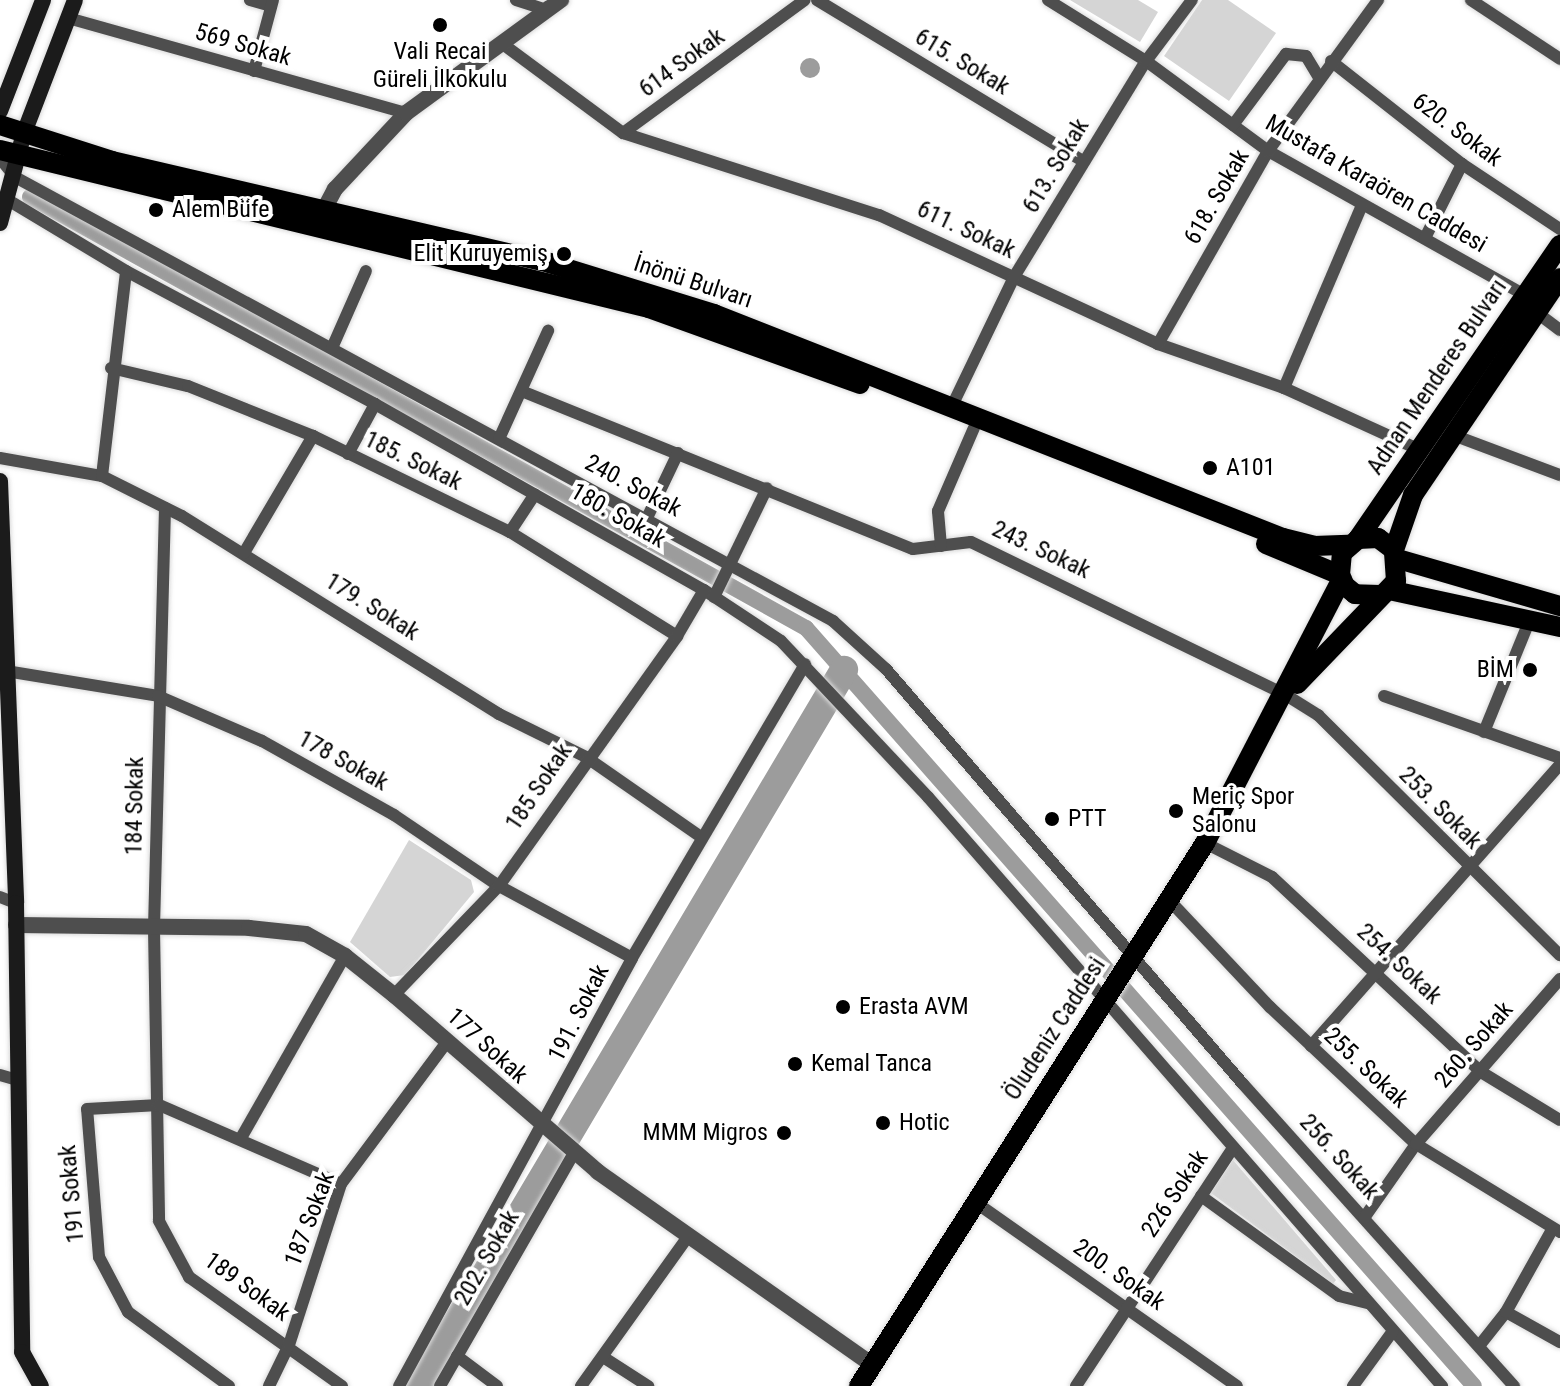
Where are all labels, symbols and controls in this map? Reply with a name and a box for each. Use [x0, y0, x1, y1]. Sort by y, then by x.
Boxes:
marker: Vali Recai Güreli İlkokulu [431, 16, 449, 34]
street label: 569 Sokak [192, 18, 294, 72]
street label: 614 Sokak [634, 22, 730, 104]
street label: 615. Sokak [910, 23, 1014, 101]
place label: Vali Recai Güreli İlkokulu [373, 38, 507, 94]
street label: 620. Sokak [1406, 87, 1508, 173]
street label: Mustafa Karaören Caddesi [1260, 109, 1492, 259]
street label: 613. Sokak [1017, 114, 1095, 218]
street label: 618. Sokak [1178, 144, 1256, 250]
street label: 611. Sokak [912, 195, 1020, 265]
place label: Alem Büfe [172, 196, 269, 224]
marker: Alem Büfe [147, 201, 165, 219]
place label: Elit Kuruyemiş [413, 240, 548, 268]
marker: Elit Kuruyemiş [555, 245, 573, 263]
street label: İnönü Bulvarı [630, 249, 756, 315]
street label: Adnan Menderes Bulvarı [1361, 274, 1513, 480]
street label: 185. Sokak [360, 425, 466, 497]
street label: 240. Sokak [580, 449, 686, 523]
place label: A101 [1226, 454, 1275, 482]
marker: A101 [1201, 459, 1219, 477]
street label: 180. Sokak [565, 477, 671, 555]
street label: 243. Sokak [987, 515, 1095, 585]
street label: 179. Sokak [320, 567, 424, 647]
place label: BİM [1477, 656, 1514, 684]
marker: BİM [1521, 661, 1539, 679]
street label: 178 Sokak [293, 724, 393, 798]
street label: 185 Sokak [499, 738, 579, 836]
street label: 184 Sokak [120, 756, 150, 856]
street label: 253. Sokak [1393, 761, 1487, 855]
place label: Meriç Spor Salonu [1192, 783, 1294, 839]
marker: Meriç Spor Salonu [1167, 802, 1185, 820]
place label: PTT [1068, 805, 1106, 833]
marker: PTT [1043, 810, 1061, 828]
street label: 254. Sokak [1351, 918, 1447, 1010]
street label: Öludeniz Caddesi [998, 952, 1112, 1106]
street label: 191. Sokak [542, 960, 616, 1066]
place label: Erasta AVM [859, 993, 969, 1021]
street label: 260. Sokak [1429, 996, 1519, 1094]
marker: Erasta AVM [834, 998, 852, 1016]
street label: 177 Sokak [441, 1002, 533, 1090]
street label: 255. Sokak [1318, 1022, 1414, 1114]
place label: Kemal Tanca [811, 1050, 932, 1078]
marker: Kemal Tanca [786, 1055, 804, 1073]
street label: 256. Sokak [1293, 1108, 1385, 1206]
place label: Hotic [899, 1109, 950, 1137]
marker: Hotic [874, 1114, 892, 1132]
place label: MMM Migros [643, 1119, 768, 1147]
marker: MMM Migros [775, 1124, 793, 1142]
street label: 191 Sokak [53, 1144, 91, 1244]
street label: 226 Sokak [1135, 1145, 1215, 1243]
street label: 187 Sokak [279, 1168, 341, 1270]
street label: 202. Sokak [448, 1205, 526, 1311]
street label: 200. Sokak [1068, 1233, 1170, 1317]
street label: 189 Sokak [199, 1246, 295, 1328]

